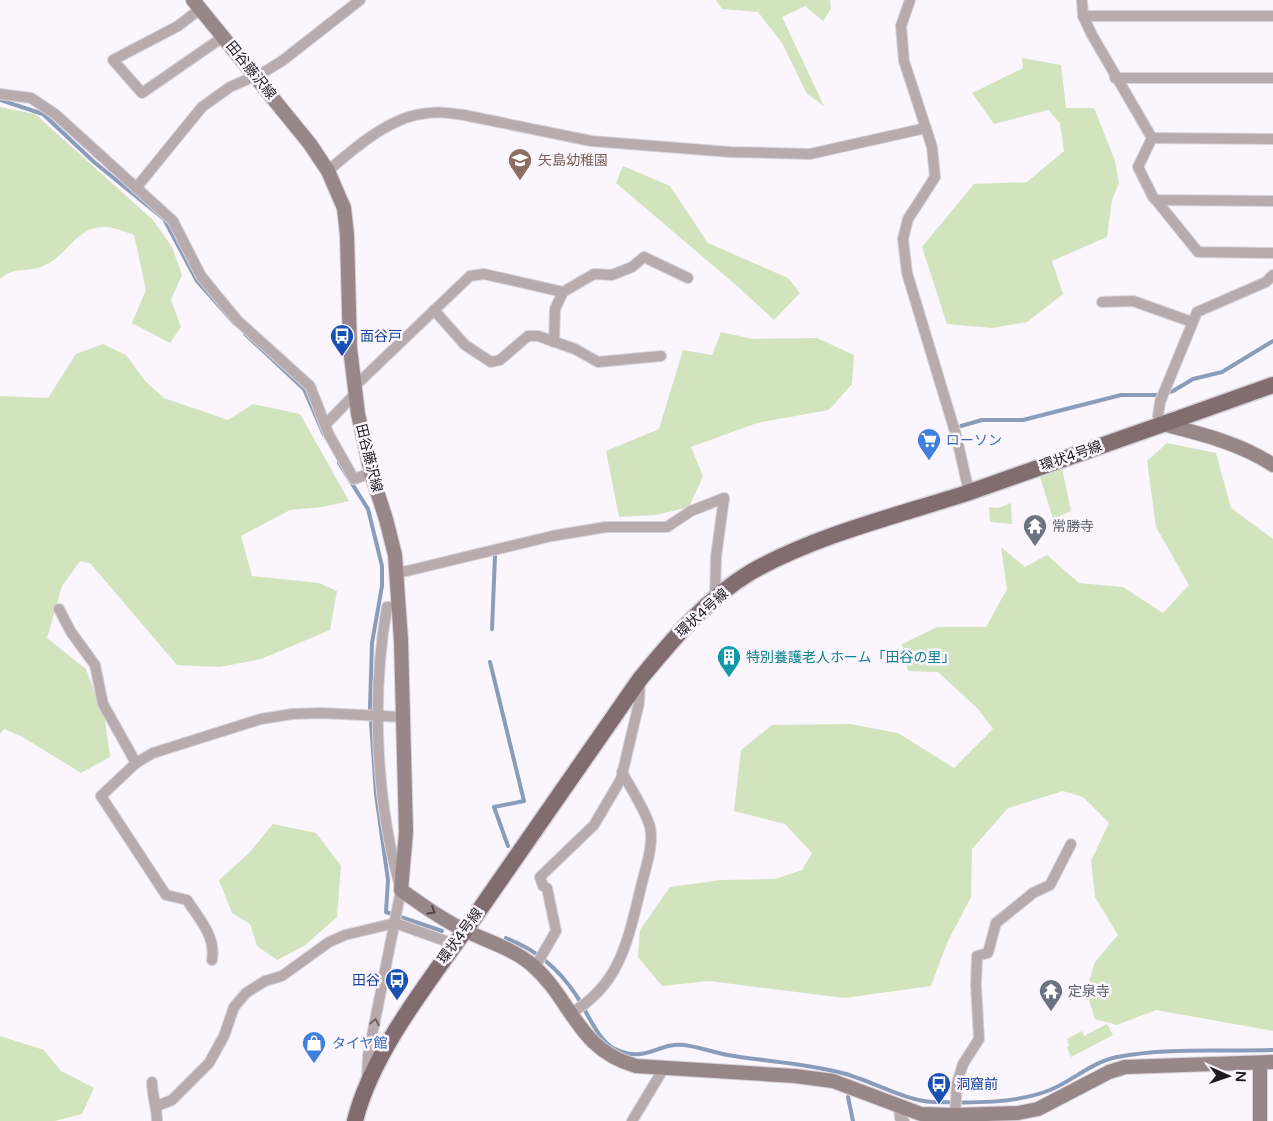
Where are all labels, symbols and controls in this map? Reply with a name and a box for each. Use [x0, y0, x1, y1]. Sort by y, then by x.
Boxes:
street label: 田谷藤沢線 [222, 37, 280, 103]
school or university icon: 矢島幼稚園 [507, 147, 533, 181]
place label: 矢島幼稚園 [538, 152, 608, 169]
bus stop icon: 面谷戸 [329, 323, 355, 357]
place label: 面谷戸 [360, 328, 402, 345]
street label: 田谷藤沢線 [352, 422, 386, 494]
supermarket icon: ローソン [916, 427, 942, 461]
place label: ローソン [946, 432, 1002, 449]
street label: 環状4号線 [1038, 437, 1104, 475]
temple icon: 常勝寺 [1022, 513, 1048, 547]
place label: 常勝寺 [1052, 518, 1094, 535]
street label: 環状4号線 [672, 585, 732, 641]
building icon: 特別養護老人ホーム「田谷の里」 [716, 644, 742, 678]
place label: 特別養護老人ホーム「田谷の里」 [746, 649, 956, 666]
one-way arrow [427, 905, 436, 915]
street label: 環状4号線 [434, 905, 486, 967]
bus stop icon: 田谷 [384, 967, 410, 1001]
place label: 田谷 [352, 972, 380, 989]
temple icon: 定泉寺 [1038, 978, 1064, 1012]
place label: 定泉寺 [1068, 983, 1110, 1000]
one-way arrow [369, 1018, 380, 1027]
shop icon: タイヤ館 [301, 1030, 327, 1064]
place label: タイヤ館 [332, 1035, 388, 1052]
north arrow [1203, 1051, 1253, 1101]
bus stop icon: 洞窟前 [926, 1071, 952, 1105]
text: N [1232, 1071, 1249, 1082]
place label: 洞窟前 [956, 1076, 998, 1093]

